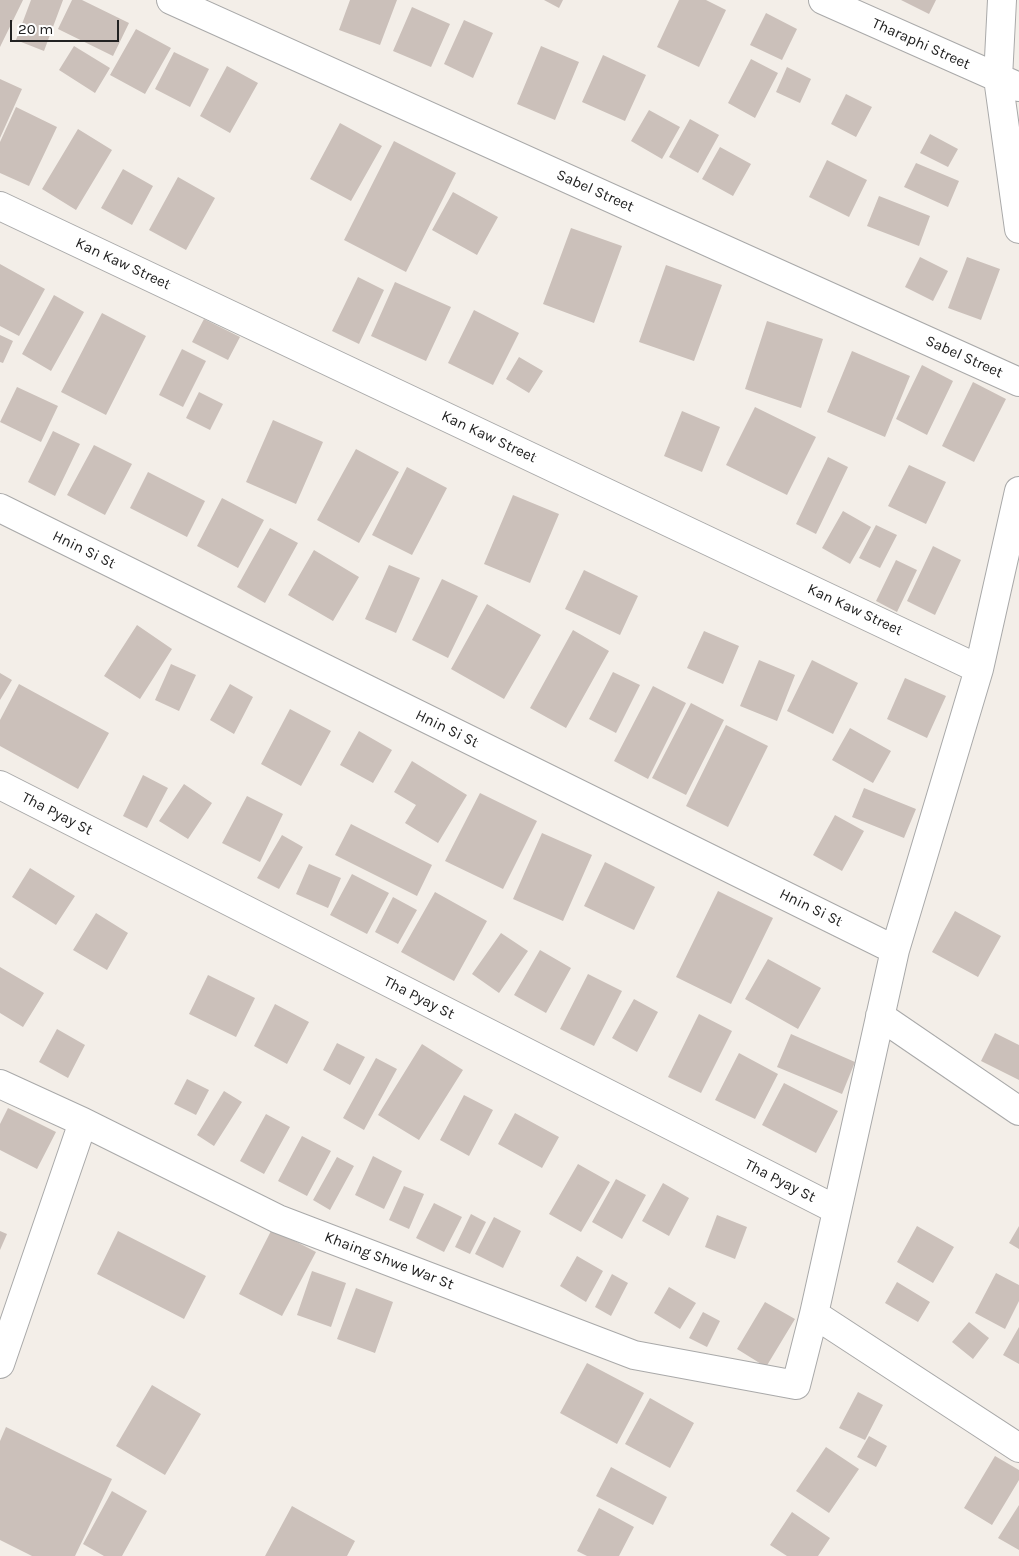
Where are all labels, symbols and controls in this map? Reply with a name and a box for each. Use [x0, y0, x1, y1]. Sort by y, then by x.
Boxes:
scale bar [12, 10, 121, 42]
street label: Tharaphi Street [869, 14, 973, 74]
text: 20 m [18, 20, 53, 38]
street label: Sabel Street [553, 166, 637, 216]
street label: Kan Kaw Street [73, 234, 173, 294]
street label: Sabel Street [922, 332, 1006, 382]
street label: Kan Kaw Street [439, 407, 539, 467]
street label: Hnin Si St [50, 527, 118, 573]
street label: Kan Kaw Street [805, 580, 905, 640]
street label: Hnin Si St [413, 706, 481, 752]
street label: Tha Pyay St [19, 788, 95, 840]
street label: Hnin Si St [777, 885, 845, 931]
street label: Tha Pyay St [381, 972, 457, 1024]
street label: Tha Pyay St [742, 1155, 818, 1207]
street label: Khaing Shwe War St [322, 1228, 456, 1294]

